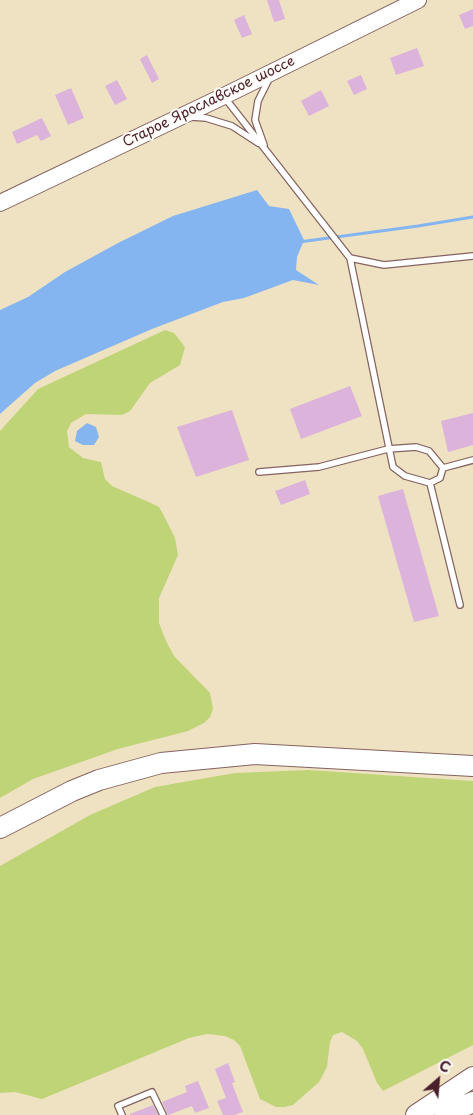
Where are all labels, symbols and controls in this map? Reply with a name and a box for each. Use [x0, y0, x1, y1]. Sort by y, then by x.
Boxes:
street label: Старое Ярославское шоссе [120, 53, 298, 151]
text: С [436, 1054, 454, 1078]
north arrow [413, 1055, 463, 1105]

